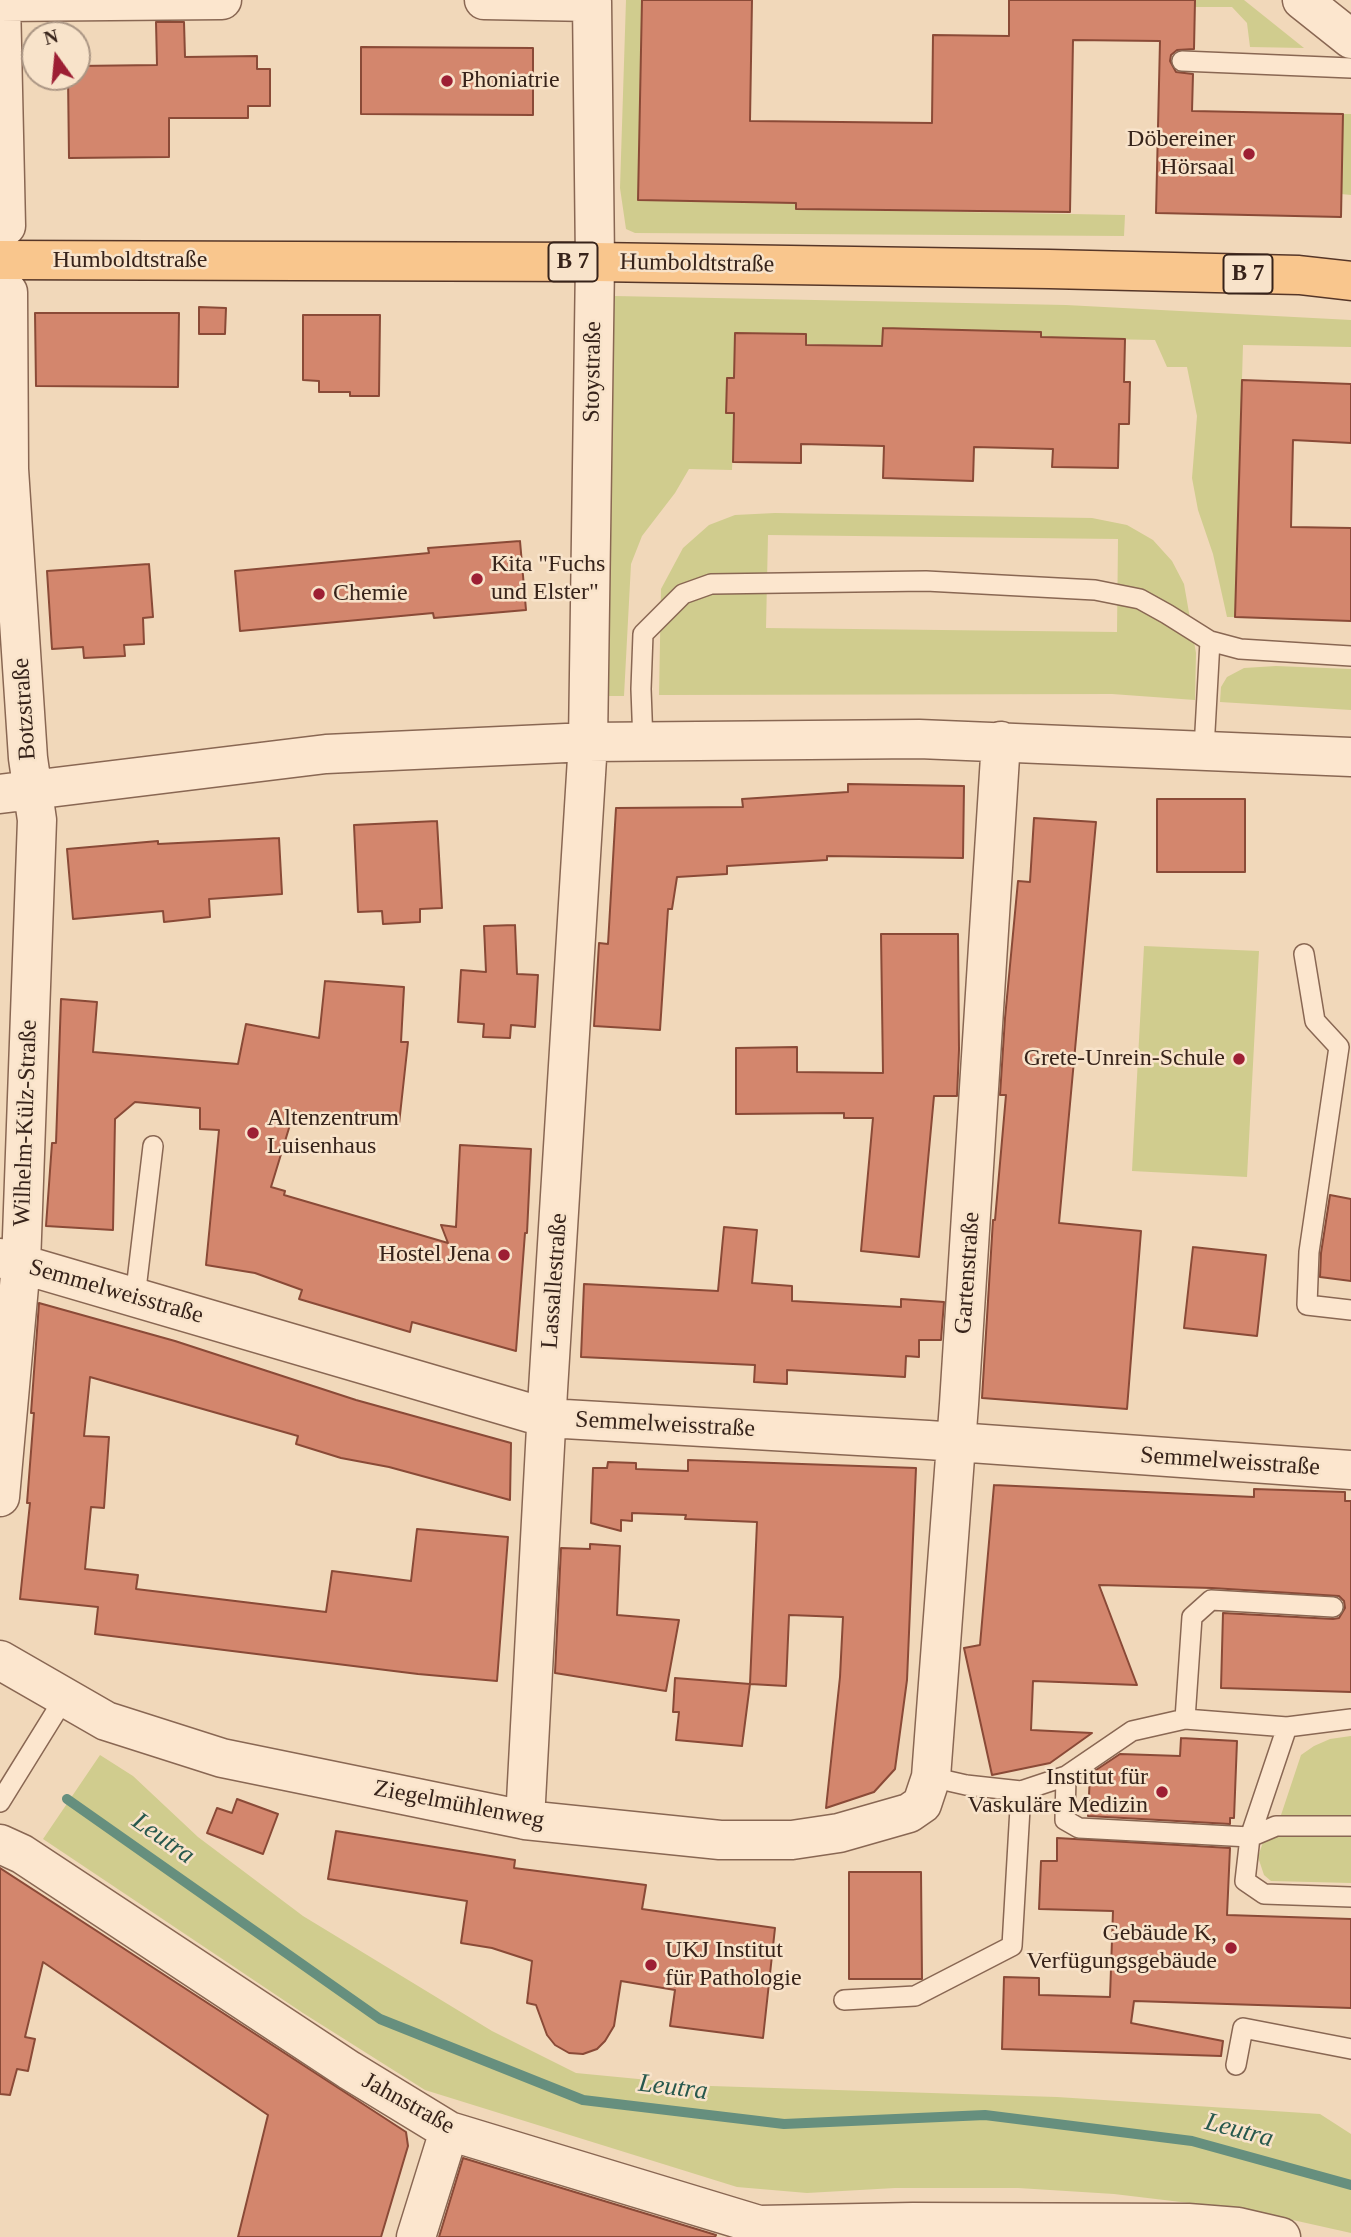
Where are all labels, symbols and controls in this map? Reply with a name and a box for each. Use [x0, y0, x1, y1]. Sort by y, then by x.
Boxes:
north arrow [21, 21, 91, 91]
text: N [42, 25, 60, 49]
place label: Phoniatrie [461, 67, 560, 95]
marker: Phoniatrie [439, 73, 455, 89]
place label: Döbereiner Hörsaal [1127, 126, 1235, 182]
marker: Döbereiner Hörsaal [1241, 146, 1257, 162]
road number: B 7 [548, 243, 598, 282]
street label: Humboldtstraße [53, 247, 207, 275]
street label: Humboldtstraße [619, 248, 775, 280]
road number: B 7 [1224, 255, 1272, 294]
street label: Stoystraße [578, 321, 608, 423]
place label: Kita "Fuchs und Elster" [491, 551, 605, 607]
marker: Kita "Fuchs und Elster" [469, 571, 485, 587]
place label: Chemie [333, 580, 408, 608]
marker: Chemie [311, 586, 327, 602]
street label: Botzstraße [7, 657, 43, 761]
street label: Wilhelm-Külz-Straße [8, 1019, 44, 1227]
place label: Grete-Unrein-Schule [1024, 1045, 1225, 1073]
marker: Grete-Unrein-Schule [1231, 1051, 1247, 1067]
place label: Altenzentrum Luisenhaus [267, 1105, 399, 1161]
marker: Altenzentrum Luisenhaus [245, 1125, 261, 1141]
street label: Gartenstraße [949, 1211, 987, 1335]
street label: Lassallestraße [536, 1212, 574, 1350]
place label: Hostel Jena [379, 1241, 490, 1269]
marker: Hostel Jena [496, 1247, 512, 1263]
street label: Semmelweisstraße [26, 1253, 206, 1331]
street label: Semmelweisstraße [574, 1406, 756, 1444]
street label: Semmelweisstraße [1139, 1441, 1321, 1483]
place label: Institut für Vaskuläre Medizin [967, 1764, 1148, 1820]
street label: Ziegelmühlenweg [371, 1774, 547, 1836]
marker: Institut für Vaskuläre Medizin [1154, 1784, 1170, 1800]
water label: Leutra [126, 1806, 200, 1872]
place label: Gebäude K, Verfügungsgebäude [1026, 1920, 1217, 1976]
place label: UKJ Institut für Pathologie [665, 1937, 802, 1993]
marker: Gebäude K, Verfügungsgebäude [1223, 1940, 1239, 1956]
marker: UKJ Institut für Pathologie [643, 1957, 659, 1973]
street label: Jahnstraße [357, 2067, 459, 2141]
water label: Leutra [637, 2068, 709, 2108]
water label: Leutra [1201, 2107, 1277, 2155]

